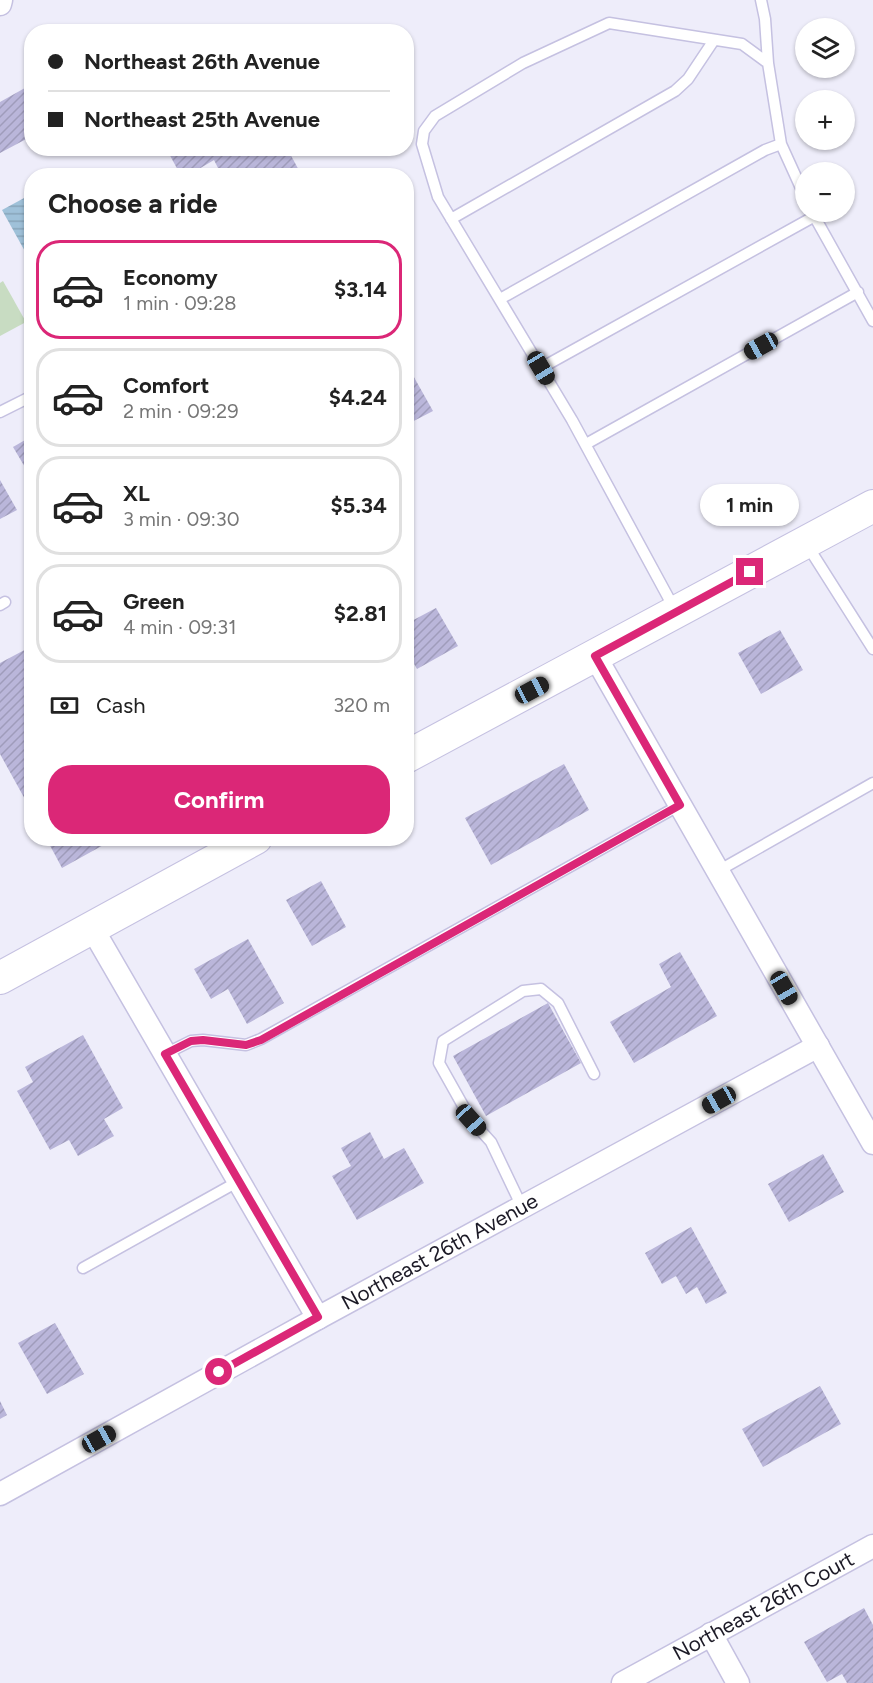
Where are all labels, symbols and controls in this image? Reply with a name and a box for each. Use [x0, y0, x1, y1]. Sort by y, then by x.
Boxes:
map controls [795, 18, 855, 222]
button: layers [795, 18, 855, 78]
text: Northeast 26th Avenue [84, 48, 320, 75]
button: + [795, 90, 855, 150]
text: Northeast 25th Avenue [84, 106, 320, 133]
button: − [795, 162, 855, 222]
text: Choose a ride [48, 187, 217, 220]
icon: car [51, 263, 105, 317]
text: Economy [123, 264, 218, 291]
text: $3.14 [334, 276, 387, 303]
text: 1 min · 09:28 [123, 291, 237, 315]
car [741, 329, 781, 363]
car [524, 348, 558, 388]
icon: car [51, 371, 105, 425]
text: Comfort [123, 372, 209, 399]
text: $4.24 [329, 384, 387, 411]
text: 2 min · 09:29 [123, 399, 239, 423]
icon: car [51, 479, 105, 533]
text: XL [123, 480, 150, 507]
callout: 1 min [700, 485, 800, 527]
text: $5.34 [330, 492, 387, 519]
text: 1 min [726, 493, 773, 517]
text: 3 min · 09:30 [123, 507, 240, 531]
route end [736, 558, 763, 585]
icon: car [51, 587, 105, 641]
text: Green [123, 588, 185, 615]
text: $2.81 [334, 600, 387, 627]
text: 4 min · 09:31 [123, 615, 236, 639]
car [512, 674, 552, 706]
icon: cash [48, 689, 81, 722]
text: Cash [96, 692, 146, 719]
text: 320 m [333, 693, 390, 717]
button: Confirm [48, 765, 390, 834]
car [767, 968, 801, 1008]
car [699, 1083, 739, 1117]
car [452, 1101, 490, 1139]
street label: Northeast 26th Avenue [337, 1188, 542, 1315]
route start [205, 1358, 232, 1385]
car [79, 1422, 119, 1456]
street label: Northeast 26th Court [668, 1546, 858, 1665]

